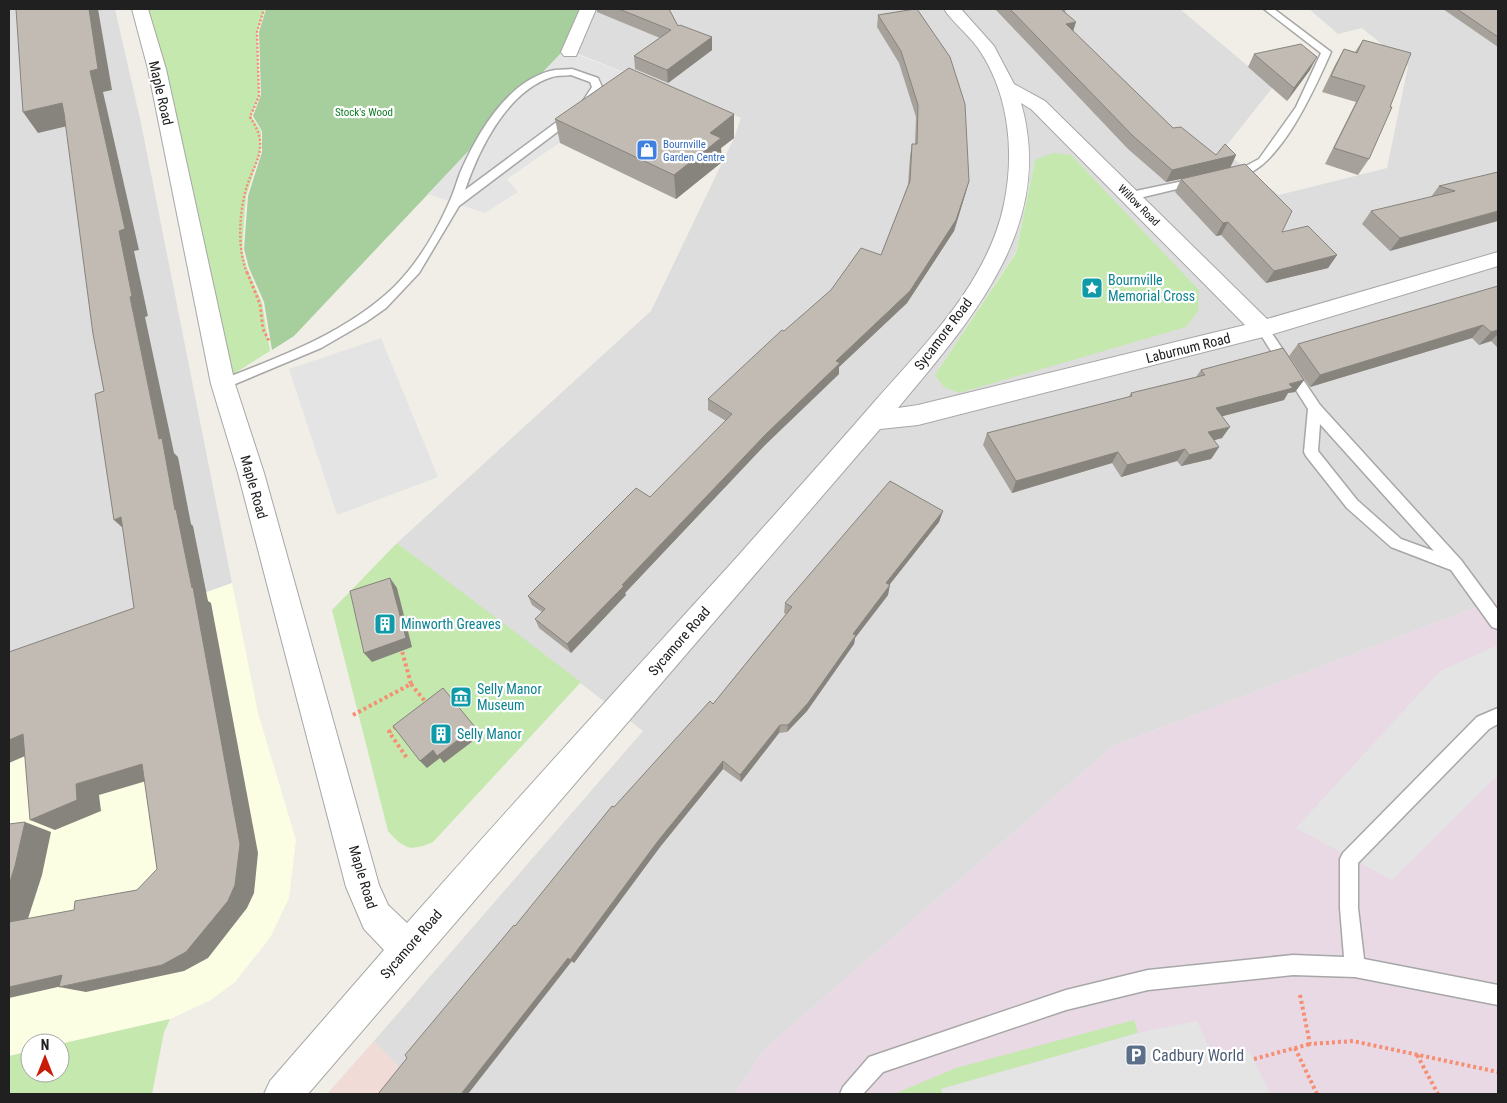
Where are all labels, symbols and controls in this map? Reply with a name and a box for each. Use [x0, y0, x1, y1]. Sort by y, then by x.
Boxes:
street label: Maple Road [146, 59, 176, 127]
park label: Stock's Wood [335, 106, 393, 119]
shop icon: Bournville Garden Centre [635, 138, 659, 162]
place label: Bournville Garden Centre [663, 138, 725, 164]
street label: Willow Road [1115, 182, 1162, 229]
place label: Bournville Memorial Cross [1108, 272, 1195, 304]
place icon: Bournville Memorial Cross [1080, 276, 1104, 300]
street label: Sycamore Road [911, 295, 975, 373]
street label: Laburnum Road [1144, 330, 1232, 366]
street label: Maple Road [237, 453, 271, 521]
street label: Sycamore Road [645, 603, 713, 679]
building icon: Minworth Greaves [373, 612, 397, 636]
place label: Minworth Greaves [401, 616, 501, 632]
place label: Selly Manor Museum [477, 681, 542, 713]
museum icon: Selly Manor Museum [449, 685, 473, 709]
building icon: Selly Manor [429, 722, 453, 746]
place label: Selly Manor [457, 726, 522, 742]
street label: Maple Road [346, 843, 380, 911]
street label: Sycamore Road [377, 906, 445, 982]
north arrow [20, 1033, 70, 1083]
text: N [41, 1037, 49, 1053]
parking icon: Cadbury World [1124, 1043, 1148, 1067]
place label: Cadbury World [1152, 1046, 1244, 1065]

